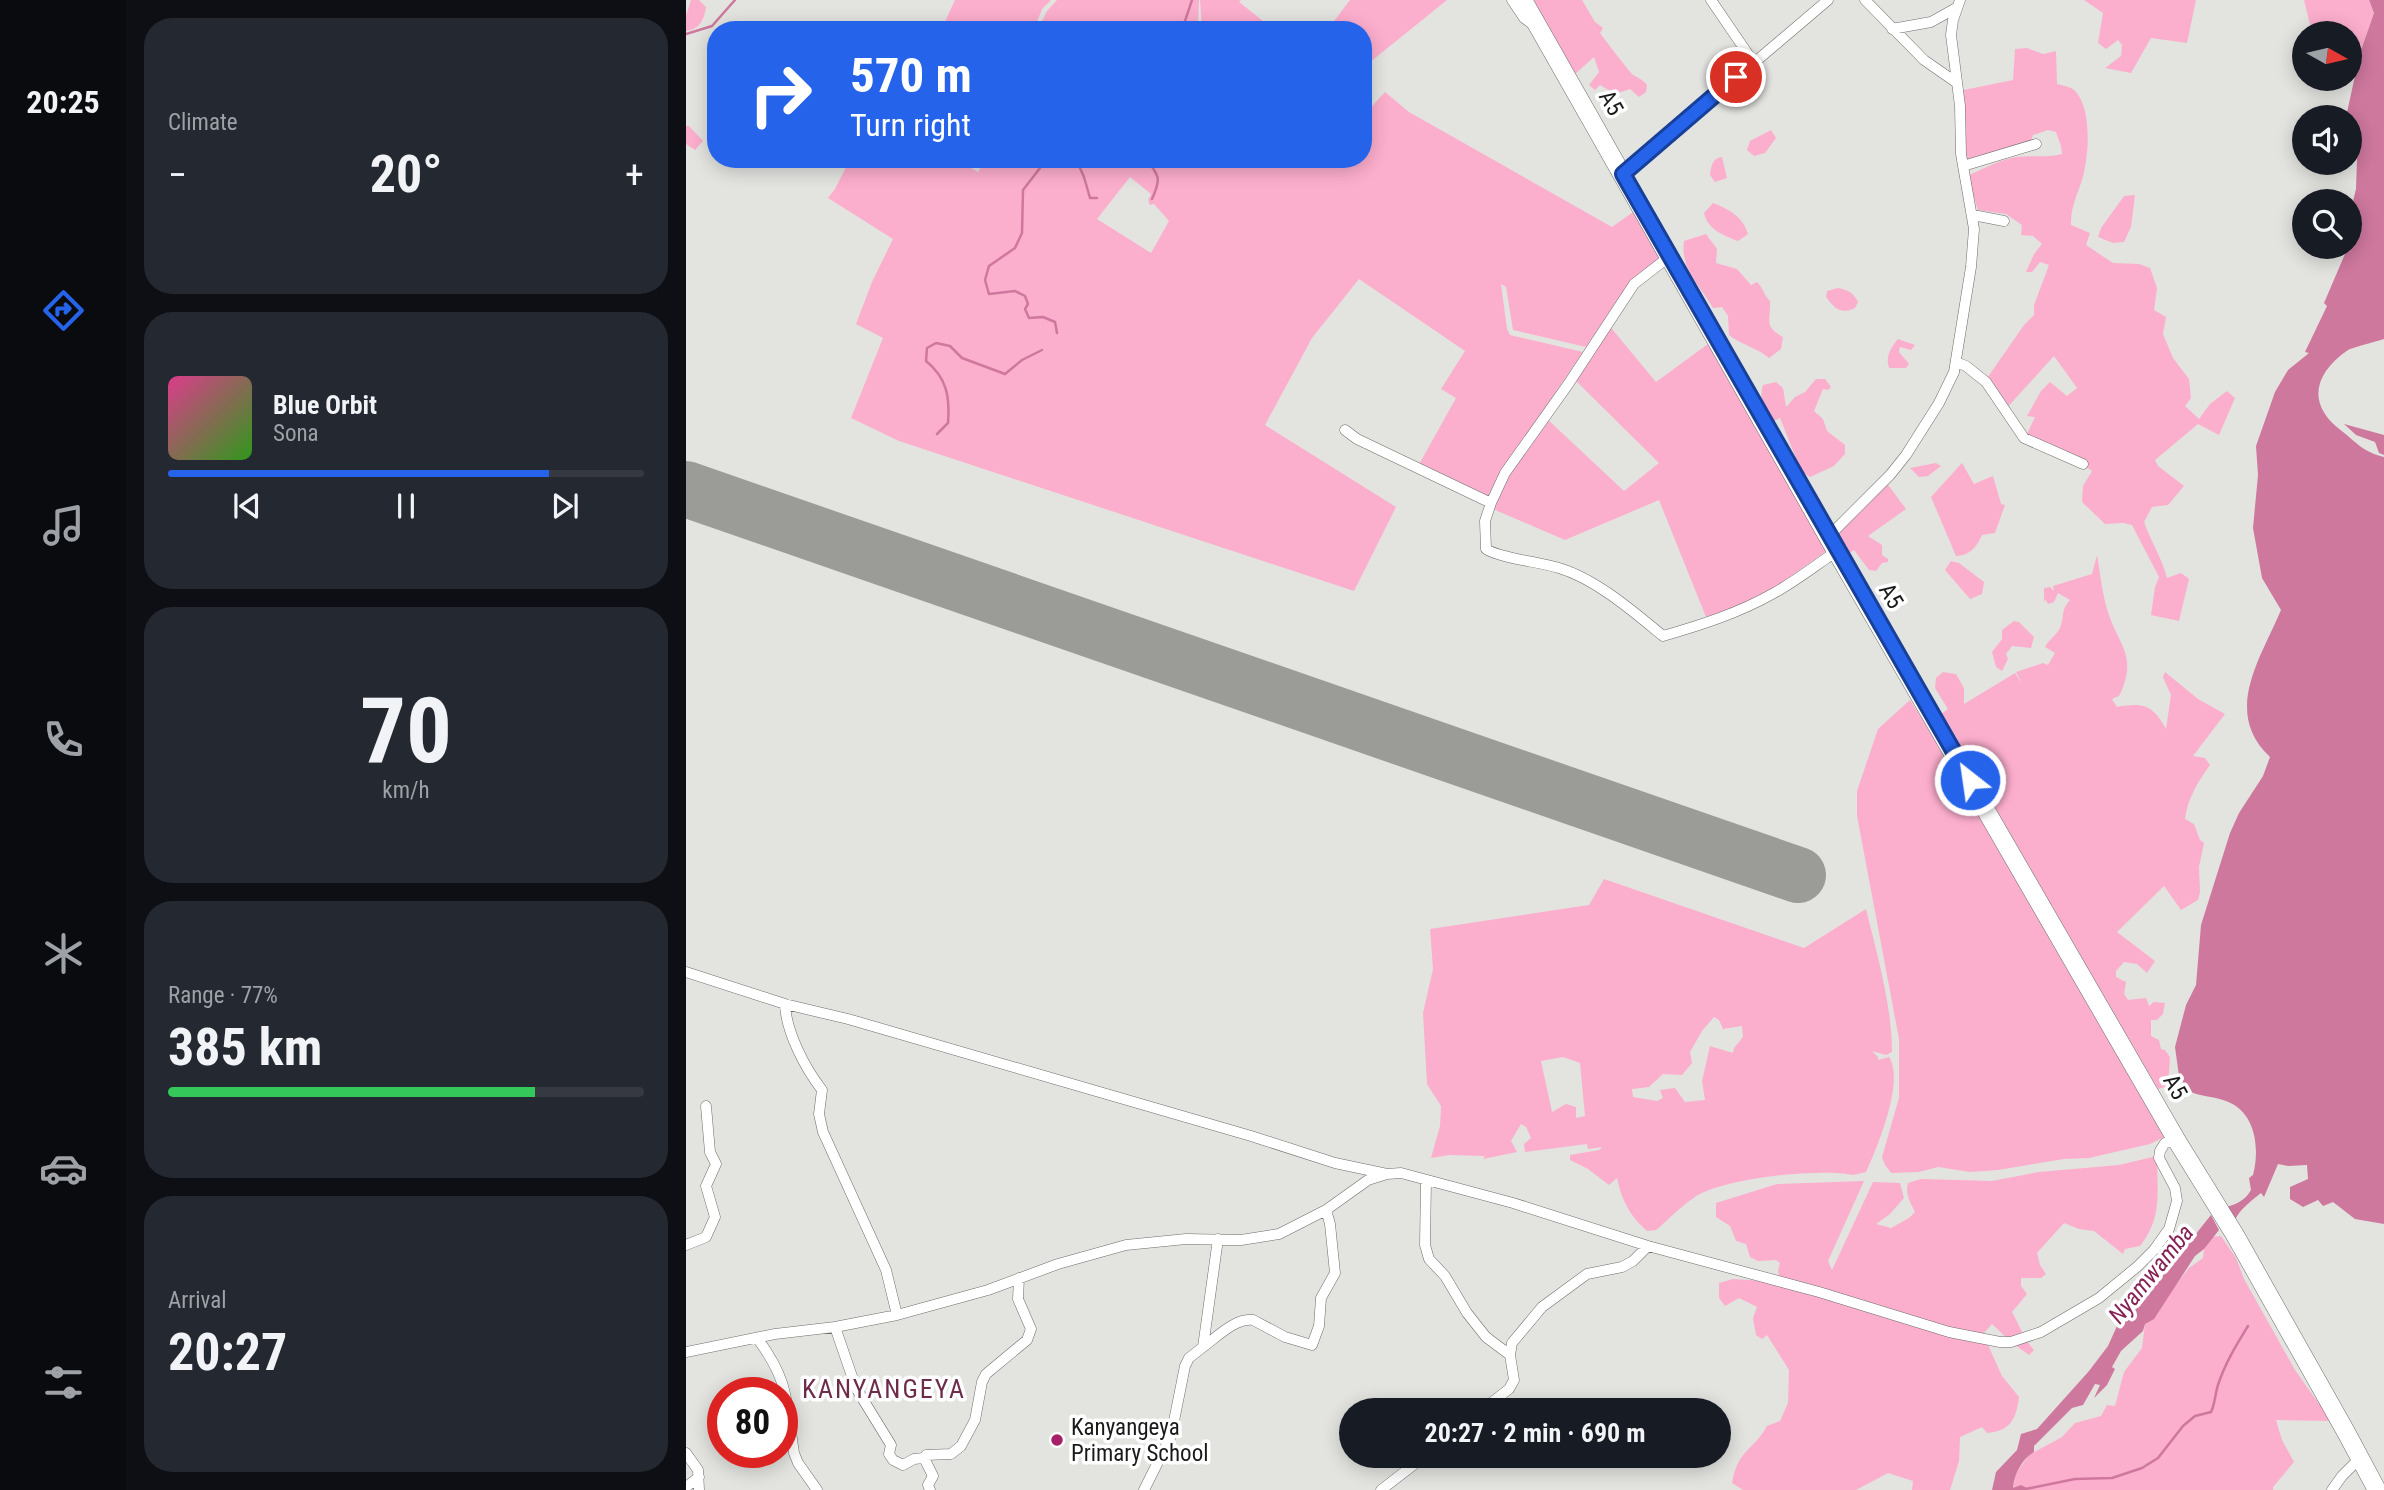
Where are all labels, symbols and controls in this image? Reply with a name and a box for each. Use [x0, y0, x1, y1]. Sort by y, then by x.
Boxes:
north arrow [2292, 21, 2362, 91]
map controls [2292, 21, 2362, 259]
text: 570 m [850, 47, 972, 104]
pin [1706, 47, 1766, 107]
icon: right [735, 49, 826, 140]
icon: arrive [1717, 58, 1755, 96]
text: 20:25 [26, 83, 100, 121]
street label: A5 [1593, 86, 1629, 120]
button: sound [2292, 105, 2362, 175]
text: Turn right [850, 106, 971, 144]
text: Climate [168, 109, 238, 136]
text: 20° [370, 144, 442, 205]
text: − [168, 153, 187, 197]
text: + [625, 153, 644, 197]
button: search [2292, 189, 2362, 259]
icon: directions [39, 286, 88, 335]
text: Blue Orbit [273, 390, 377, 420]
text: Sona [273, 420, 319, 447]
icon: previous [228, 487, 266, 525]
icon: pause [387, 487, 425, 525]
icon: next [546, 487, 584, 525]
icon: music [39, 501, 88, 550]
street label: A5 [1873, 578, 1909, 614]
text: 70 [360, 678, 452, 784]
icon: phone [39, 715, 88, 764]
position arrow [1933, 743, 2007, 817]
text: km/h [382, 777, 430, 804]
icon: climate [39, 929, 88, 978]
text: Range · 77% [168, 982, 278, 1009]
text: 385 km [168, 1017, 322, 1078]
street label: A5 [2157, 1070, 2193, 1104]
icon: car [39, 1144, 88, 1193]
water label: Nyamwamba [2103, 1219, 2199, 1329]
text: Arrival [168, 1287, 227, 1314]
text: 20:27 [168, 1322, 287, 1383]
icon: filters [39, 1358, 88, 1407]
district label: KANYANGEYA [802, 1374, 966, 1404]
speed limit sign: 80 [707, 1377, 798, 1468]
place label: Kanyangeya Primary School [1071, 1414, 1208, 1467]
text: 20:27 · 2 min · 690 m [1425, 1418, 1645, 1448]
marker: Kanyangeya Primary School [1049, 1432, 1065, 1448]

